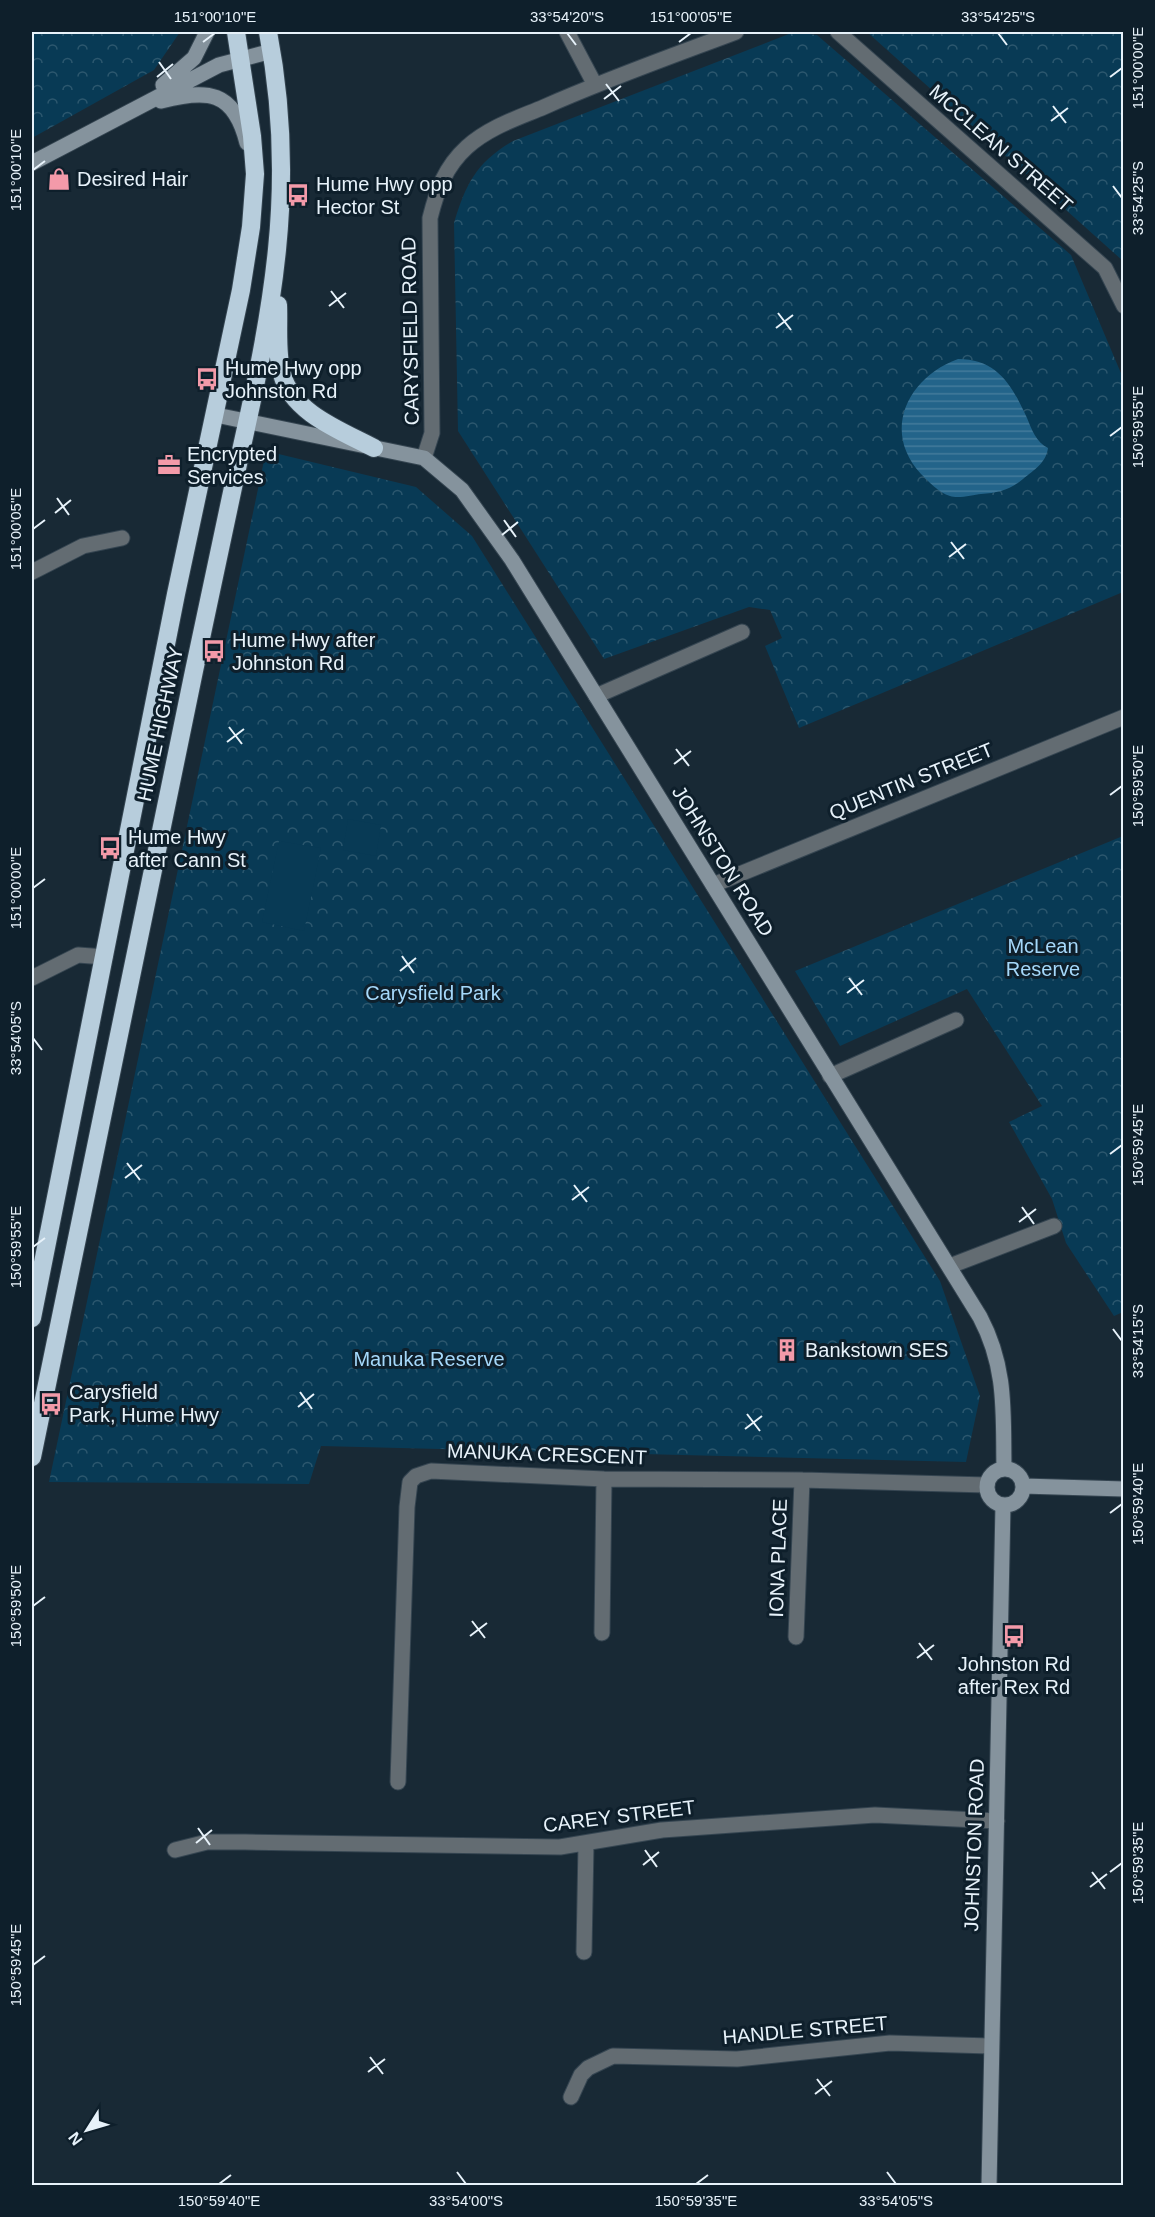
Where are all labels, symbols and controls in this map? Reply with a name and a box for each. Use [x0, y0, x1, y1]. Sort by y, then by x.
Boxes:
text: 151°00'10"E [174, 8, 256, 25]
text: 33°54'20"S [530, 8, 604, 25]
text: 151°00'05"E [650, 8, 732, 25]
text: 33°54'25"S [961, 8, 1035, 25]
text: 151°00'00"E [1129, 27, 1146, 109]
street label: MCCLEAN STREET [925, 80, 1077, 216]
text: 151°00'10"E [7, 129, 24, 211]
text: 33°54'25"S [1129, 161, 1146, 235]
shop icon: Desired Hair [46, 166, 72, 192]
place label: Desired Hair [77, 168, 188, 190]
place label: Hume Hwy opp Hector St [316, 173, 453, 218]
bus stop icon: Hume Hwy opp Hector St [285, 182, 311, 208]
street label: CARYSFIELD ROAD [397, 237, 423, 425]
place label: Hume Hwy opp Johnston Rd [225, 357, 362, 402]
bus stop icon: Hume Hwy opp Johnston Rd [194, 366, 220, 392]
text: 150°59'55"E [1129, 386, 1146, 468]
place label: Encrypted Services [187, 443, 277, 488]
office icon: Encrypted Services [156, 452, 182, 478]
text: 151°00'05"E [7, 488, 24, 570]
place label: Hume Hwy after Johnston Rd [232, 629, 376, 674]
bus stop icon: Hume Hwy after Johnston Rd [201, 638, 227, 664]
street label: HUME HIGHWAY [133, 645, 187, 803]
street label: QUENTIN STREET [826, 738, 996, 824]
text: 150°59'50"E [1129, 745, 1146, 827]
street label: JOHNSTON ROAD [668, 782, 778, 940]
place label: Hume Hwy after Cann St [128, 826, 246, 871]
bus stop icon: Hume Hwy after Cann St [97, 835, 123, 861]
text: 151°00'00"E [7, 847, 24, 929]
park label: McLean Reserve [1006, 935, 1080, 980]
park label: Carysfield Park [365, 982, 502, 1004]
text: 33°54'05"S [7, 1001, 24, 1075]
text: 150°59'45"E [1129, 1104, 1146, 1186]
text: 150°59'55"E [7, 1206, 24, 1288]
text: 33°54'15"S [1129, 1304, 1146, 1378]
building icon: Bankstown SES [774, 1337, 800, 1363]
place label: Bankstown SES [805, 1339, 948, 1361]
park label: Manuka Reserve [353, 1348, 505, 1370]
place label: Carysfield Park, Hume Hwy [69, 1381, 219, 1426]
bus stop icon: Carysfield Park, Hume Hwy [38, 1391, 64, 1417]
street label: MANUKA CRESCENT [447, 1440, 647, 1468]
text: 150°59'40"E [1129, 1463, 1146, 1545]
street label: IONA PLACE [765, 1498, 791, 1618]
text: 150°59'50"E [7, 1565, 24, 1647]
bus stop icon: Johnston Rd after Rex Rd [1001, 1623, 1027, 1649]
place label: Johnston Rd after Rex Rd [958, 1653, 1070, 1698]
street label: JOHNSTON ROAD [960, 1758, 988, 1932]
street label: CAREY STREET [542, 1796, 696, 1836]
text: 150°59'35"E [1129, 1822, 1146, 1904]
text: 150°59'45"E [7, 1924, 24, 2006]
street label: HANDLE STREET [722, 2012, 888, 2048]
north arrow [57, 2100, 117, 2160]
text: N [65, 2129, 86, 2148]
text: 150°59'40"E [178, 2192, 260, 2209]
text: 33°54'00"S [429, 2192, 503, 2209]
text: 150°59'35"E [655, 2192, 737, 2209]
text: 33°54'05"S [859, 2192, 933, 2209]

